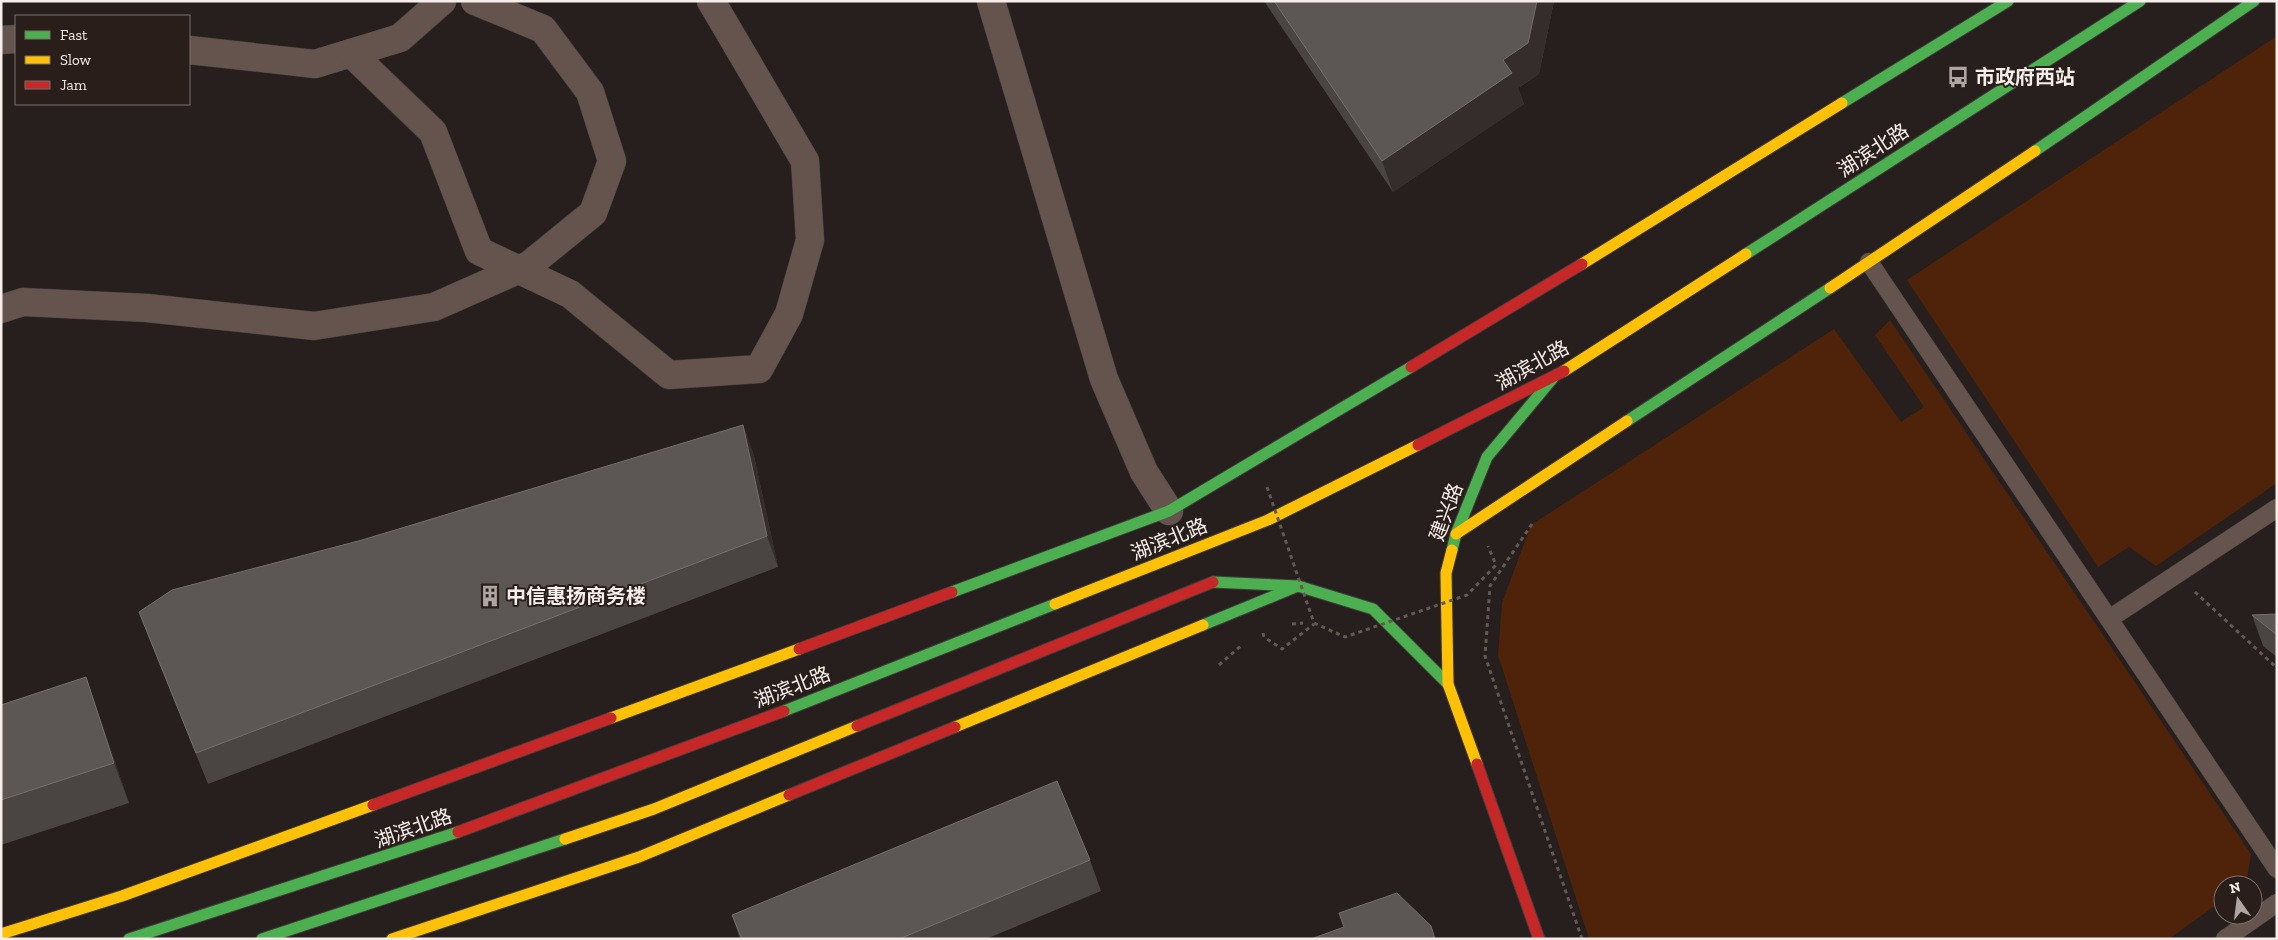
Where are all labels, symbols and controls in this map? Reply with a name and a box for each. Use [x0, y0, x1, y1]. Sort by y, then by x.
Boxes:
legend [15, 15, 190, 105]
text: Fast [60, 26, 88, 44]
text: Slow [60, 51, 92, 69]
bus stop icon: 市政府西站 [1945, 64, 1971, 90]
place label: 市政府西站 [1975, 65, 2075, 89]
text: Jam [60, 76, 87, 94]
street label: 湖滨北路 [1833, 118, 1913, 182]
street label: 湖滨北路 [1491, 335, 1573, 395]
street label: 建兴路 [1424, 480, 1468, 544]
street label: 湖滨北路 [1127, 513, 1211, 565]
building icon: 中信惠扬商务楼 [477, 583, 503, 609]
place label: 中信惠扬商务楼 [506, 584, 646, 608]
street label: 湖滨北路 [750, 661, 834, 713]
street label: 湖滨北路 [371, 804, 455, 852]
north arrow [2213, 875, 2263, 925]
text: N [2228, 878, 2243, 897]

